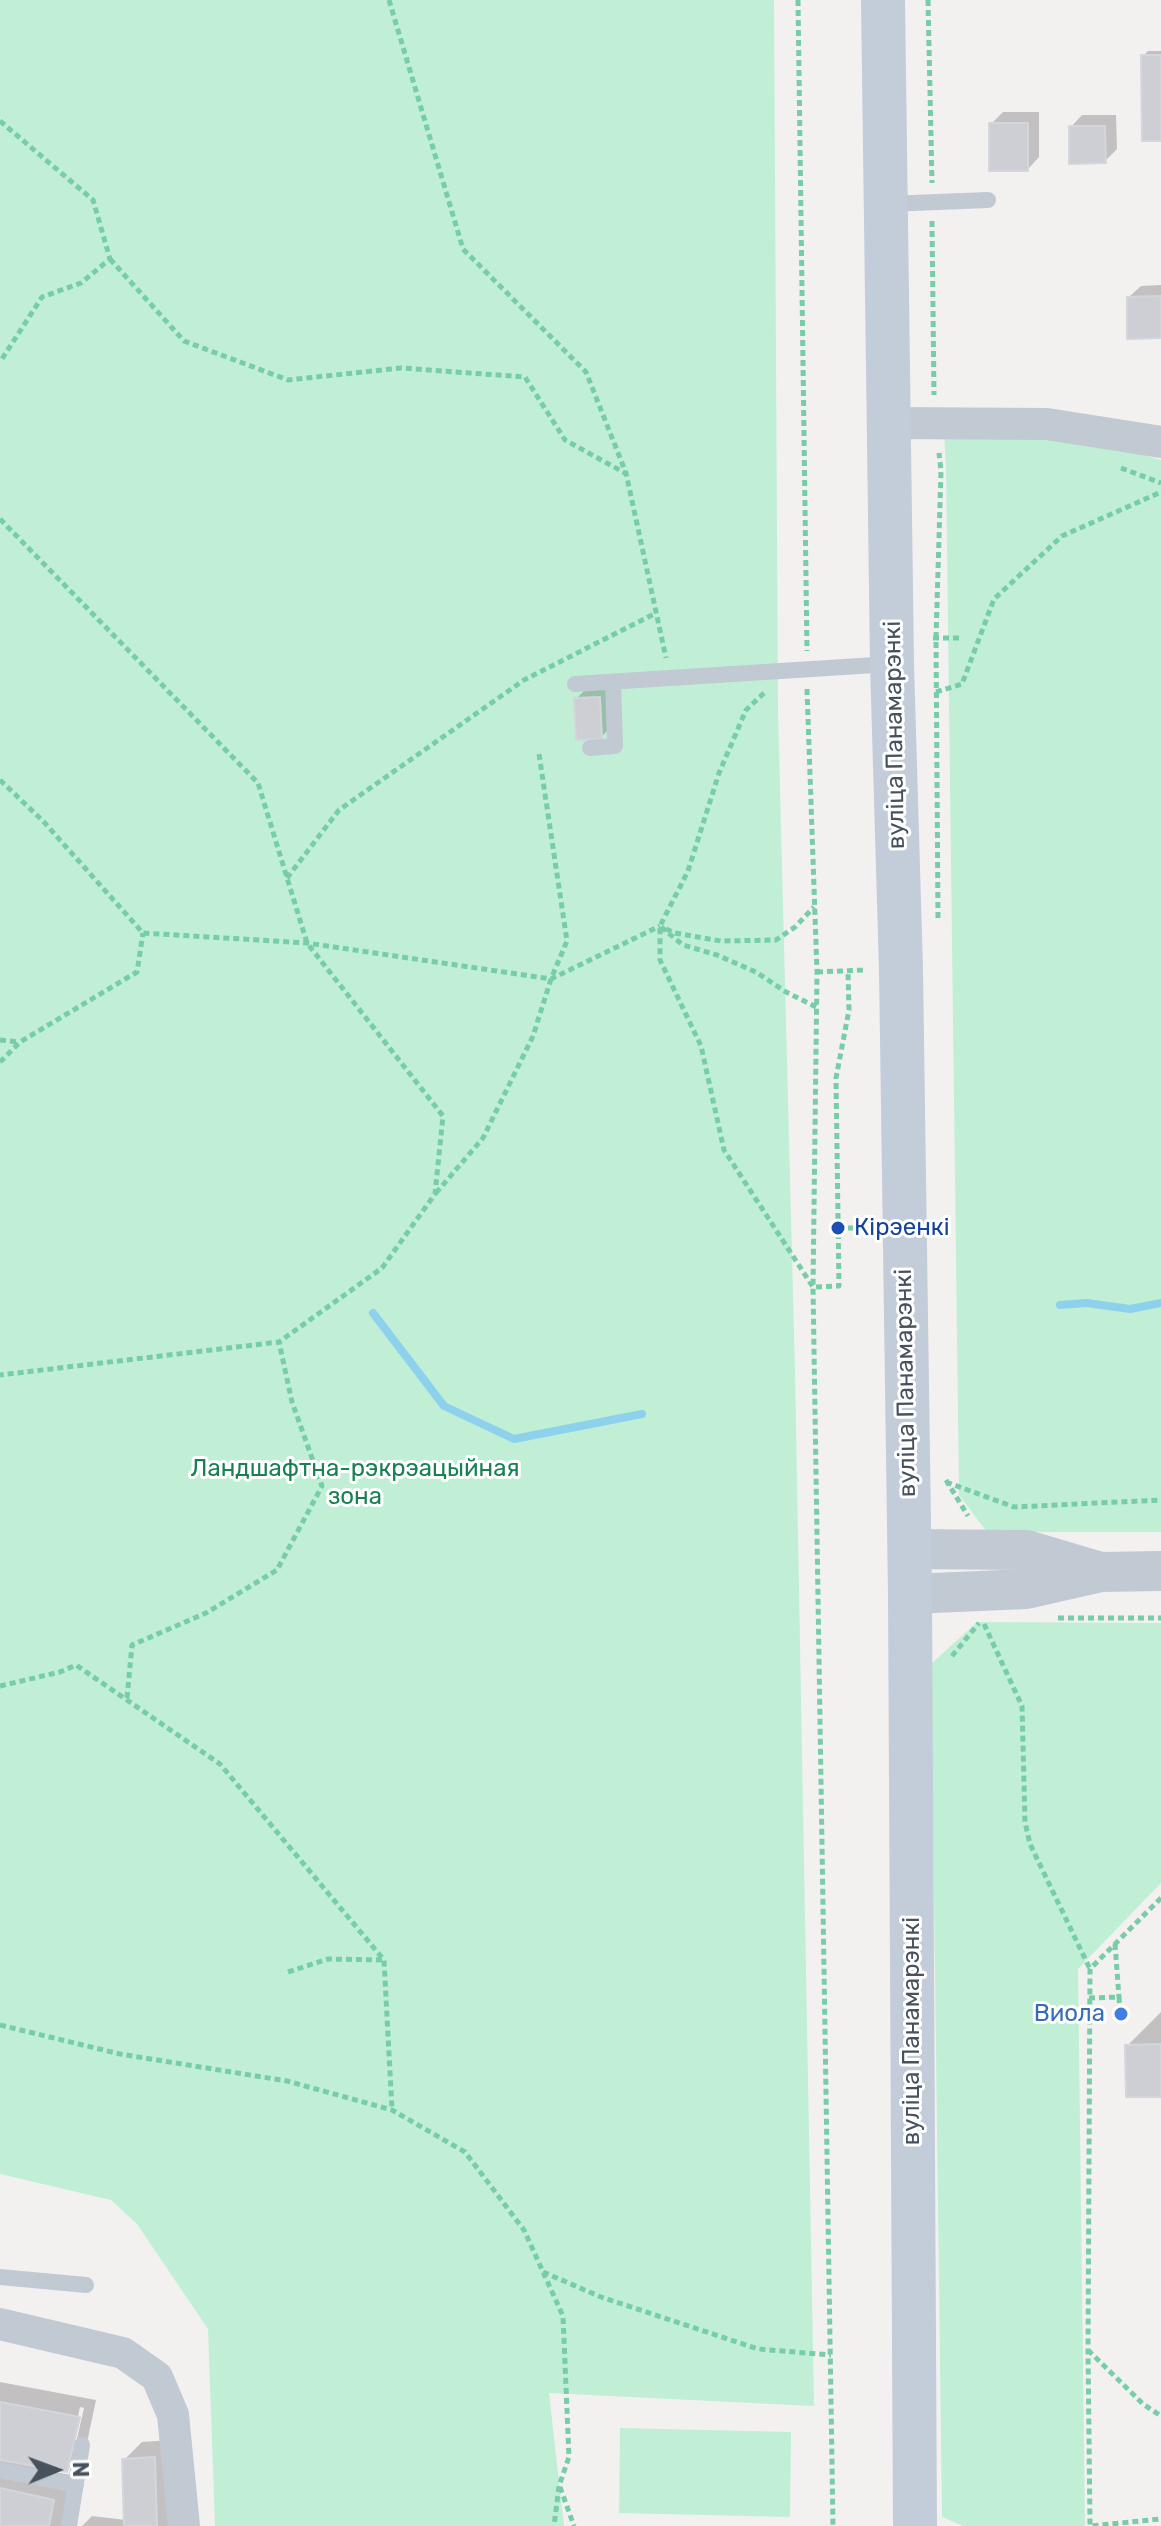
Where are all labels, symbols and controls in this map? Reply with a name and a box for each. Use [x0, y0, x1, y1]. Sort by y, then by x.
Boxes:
street label: вуліца Панамарэнкі [879, 621, 911, 849]
place label: Кірэенкі [854, 1214, 949, 1242]
marker: Кірэенкі [829, 1219, 847, 1237]
street label: вуліца Панамарэнкі [890, 1269, 922, 1497]
park label: Ландшафтна-рэкрэацыйная зона [191, 1455, 519, 1511]
street label: вуліца Панамарэнкі [898, 1917, 926, 2145]
place label: Виола [1034, 2000, 1105, 2028]
marker: Виола [1112, 2005, 1130, 2023]
north arrow [16, 2430, 96, 2510]
text: N [67, 2461, 94, 2478]

